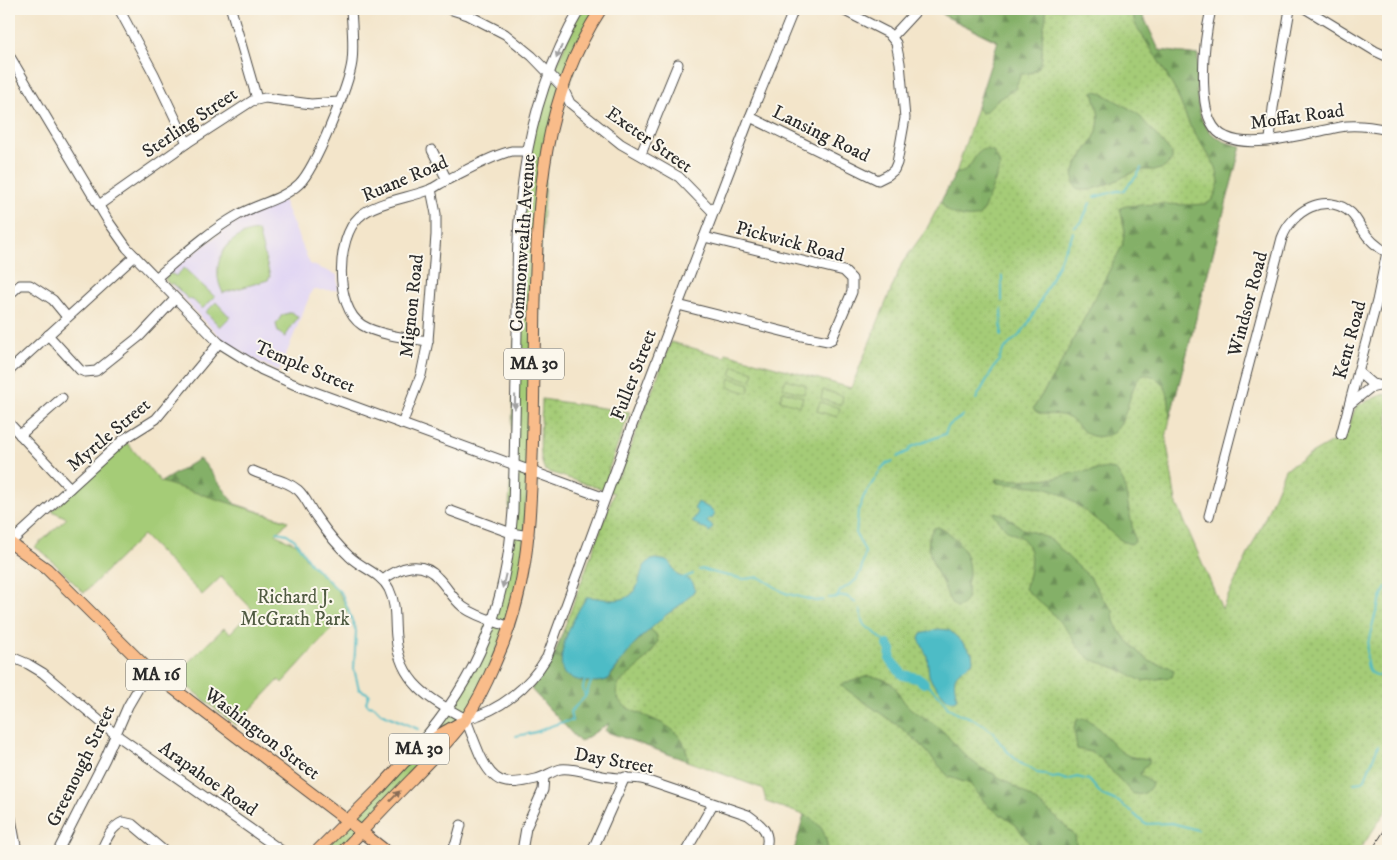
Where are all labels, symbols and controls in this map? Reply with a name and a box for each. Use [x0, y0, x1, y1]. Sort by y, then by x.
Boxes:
one-way arrow [554, 45, 562, 59]
street label: Sterling Street [138, 83, 242, 163]
street label: Moffat Road [1249, 99, 1346, 135]
street label: Lansing Road [769, 101, 874, 168]
street label: Exeter Street [601, 102, 697, 178]
street label: Ruane Road [359, 150, 452, 207]
street label: Commonwealth Avenue [505, 153, 541, 333]
street label: Pickwick Road [733, 216, 847, 268]
street label: Windsor Road [1223, 249, 1273, 360]
street label: Mignon Road [395, 253, 429, 359]
street label: Kent Road [1328, 298, 1372, 382]
street label: Fuller Street [606, 326, 662, 424]
street label: Temple Street [251, 336, 359, 398]
road number: MA 30 [504, 348, 564, 379]
street label: Myrtle Street [63, 394, 155, 476]
one-way arrow [511, 394, 519, 410]
one-way arrow [500, 573, 508, 588]
park label: Richard J. McGrath Park [240, 586, 350, 631]
road number: MA 16 [126, 660, 186, 690]
street label: Washington Street [199, 682, 324, 785]
street label: Greenough Street [42, 701, 120, 831]
road number: MA 30 [389, 734, 449, 764]
street label: Arapahoe Road [154, 737, 262, 822]
street label: Day Street [573, 743, 655, 779]
one-way arrow [389, 791, 401, 803]

